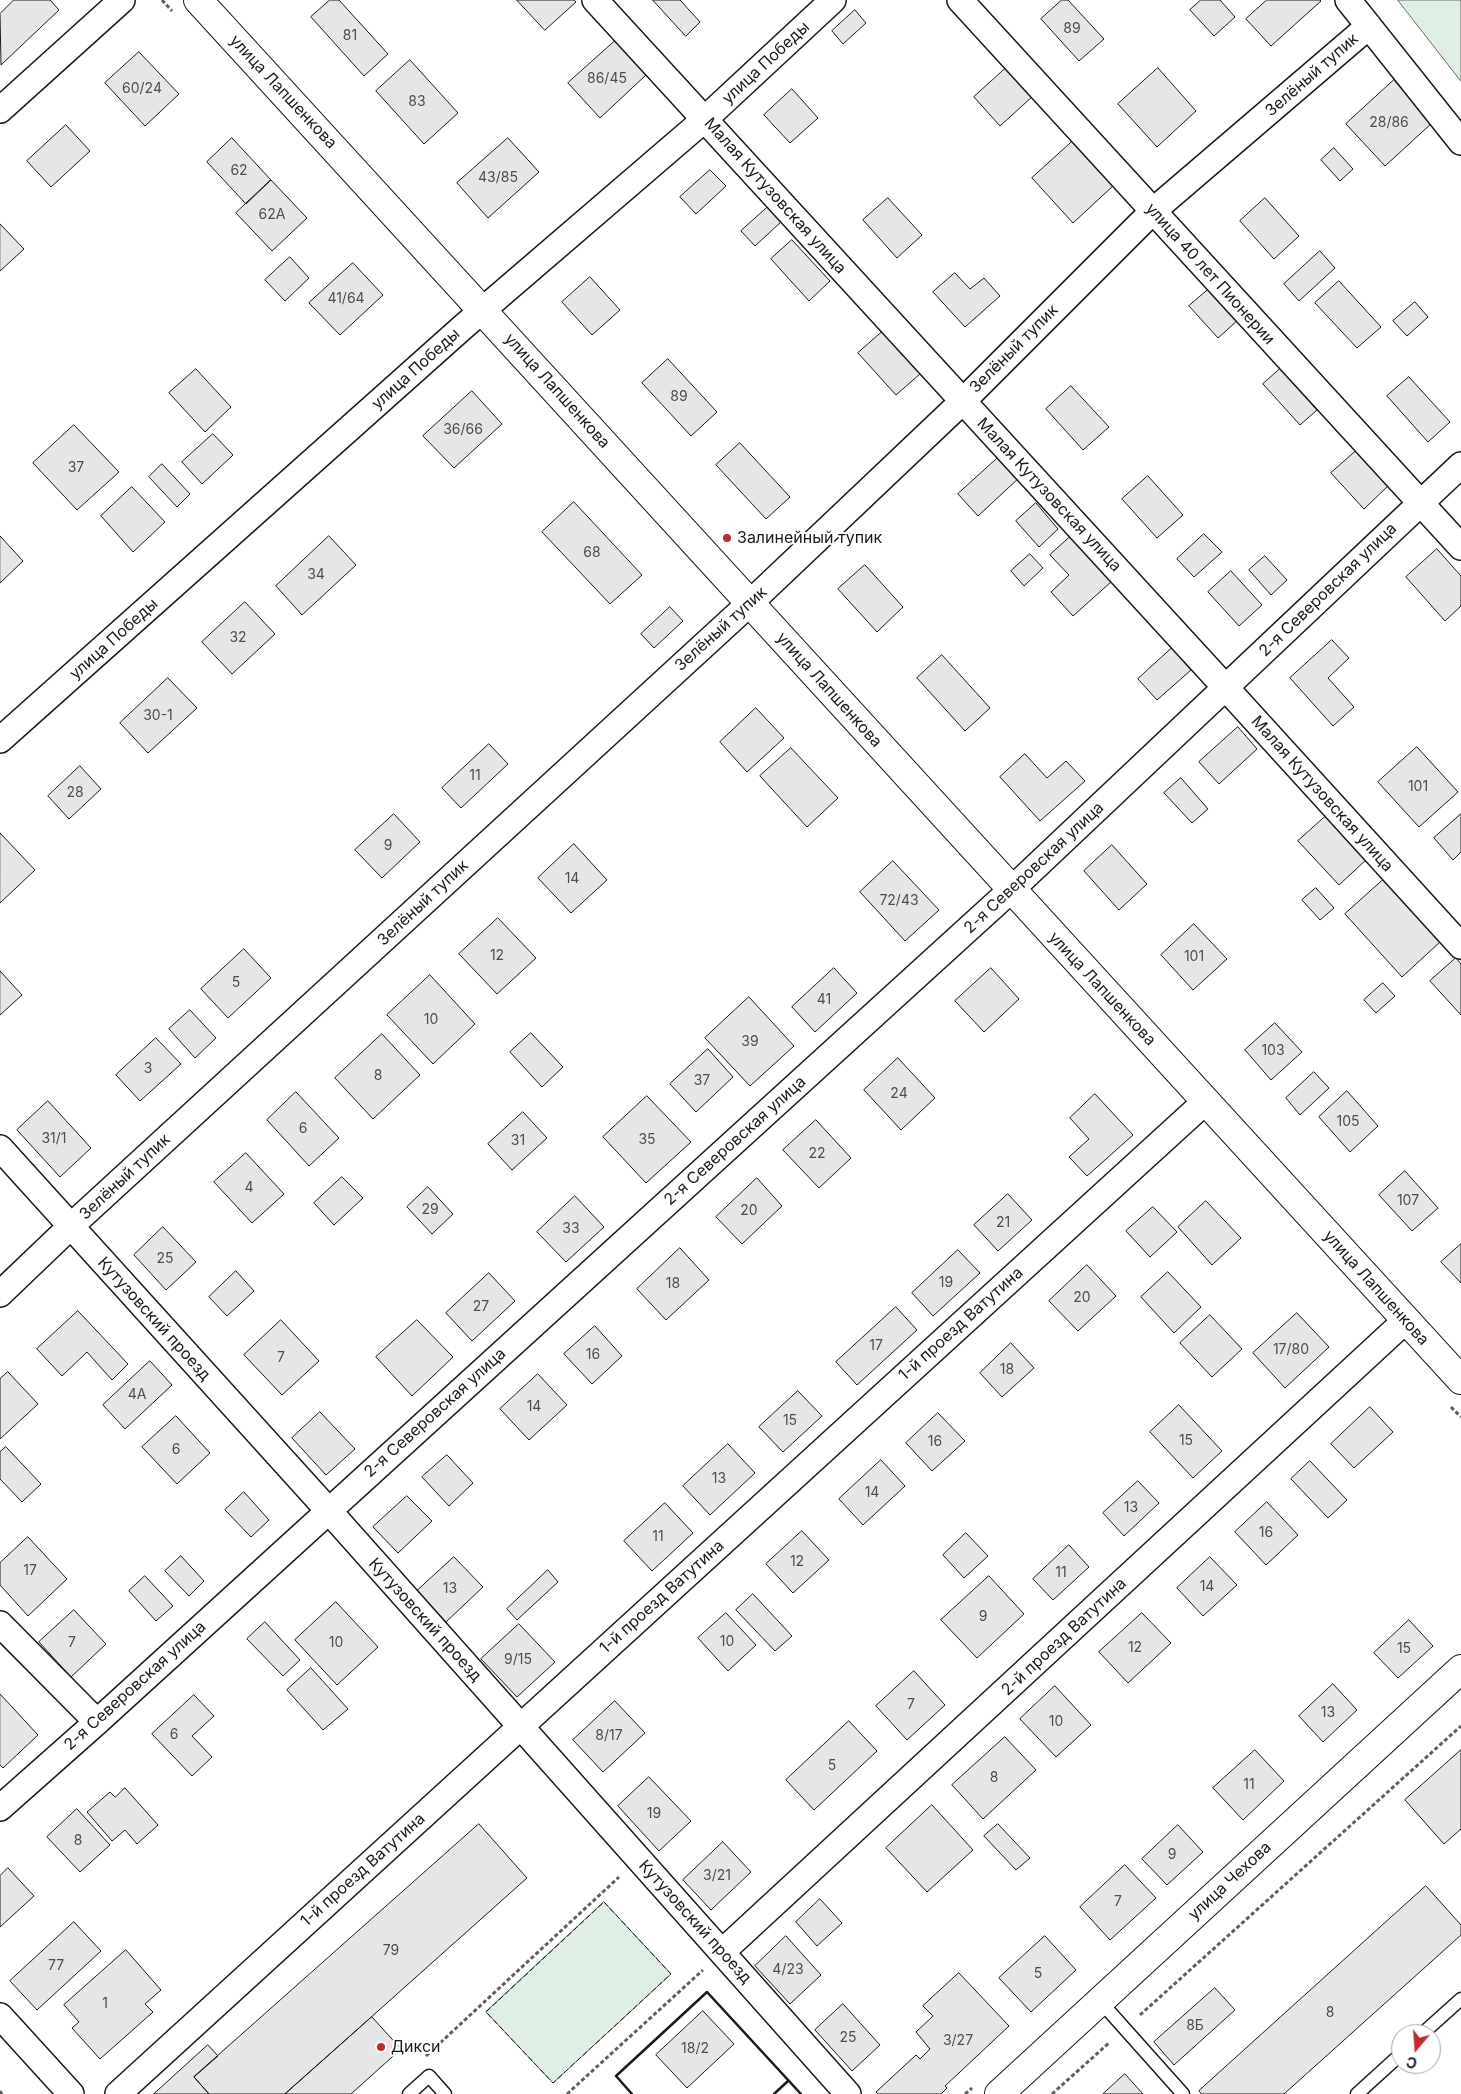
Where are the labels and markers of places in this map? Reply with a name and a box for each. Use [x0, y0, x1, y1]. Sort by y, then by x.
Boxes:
place label: Залинейный тупик [737, 528, 882, 548]
marker: Залинейный тупик [721, 532, 733, 544]
place label: Дикси [391, 2037, 440, 2057]
marker: Дикси [375, 2041, 387, 2053]

